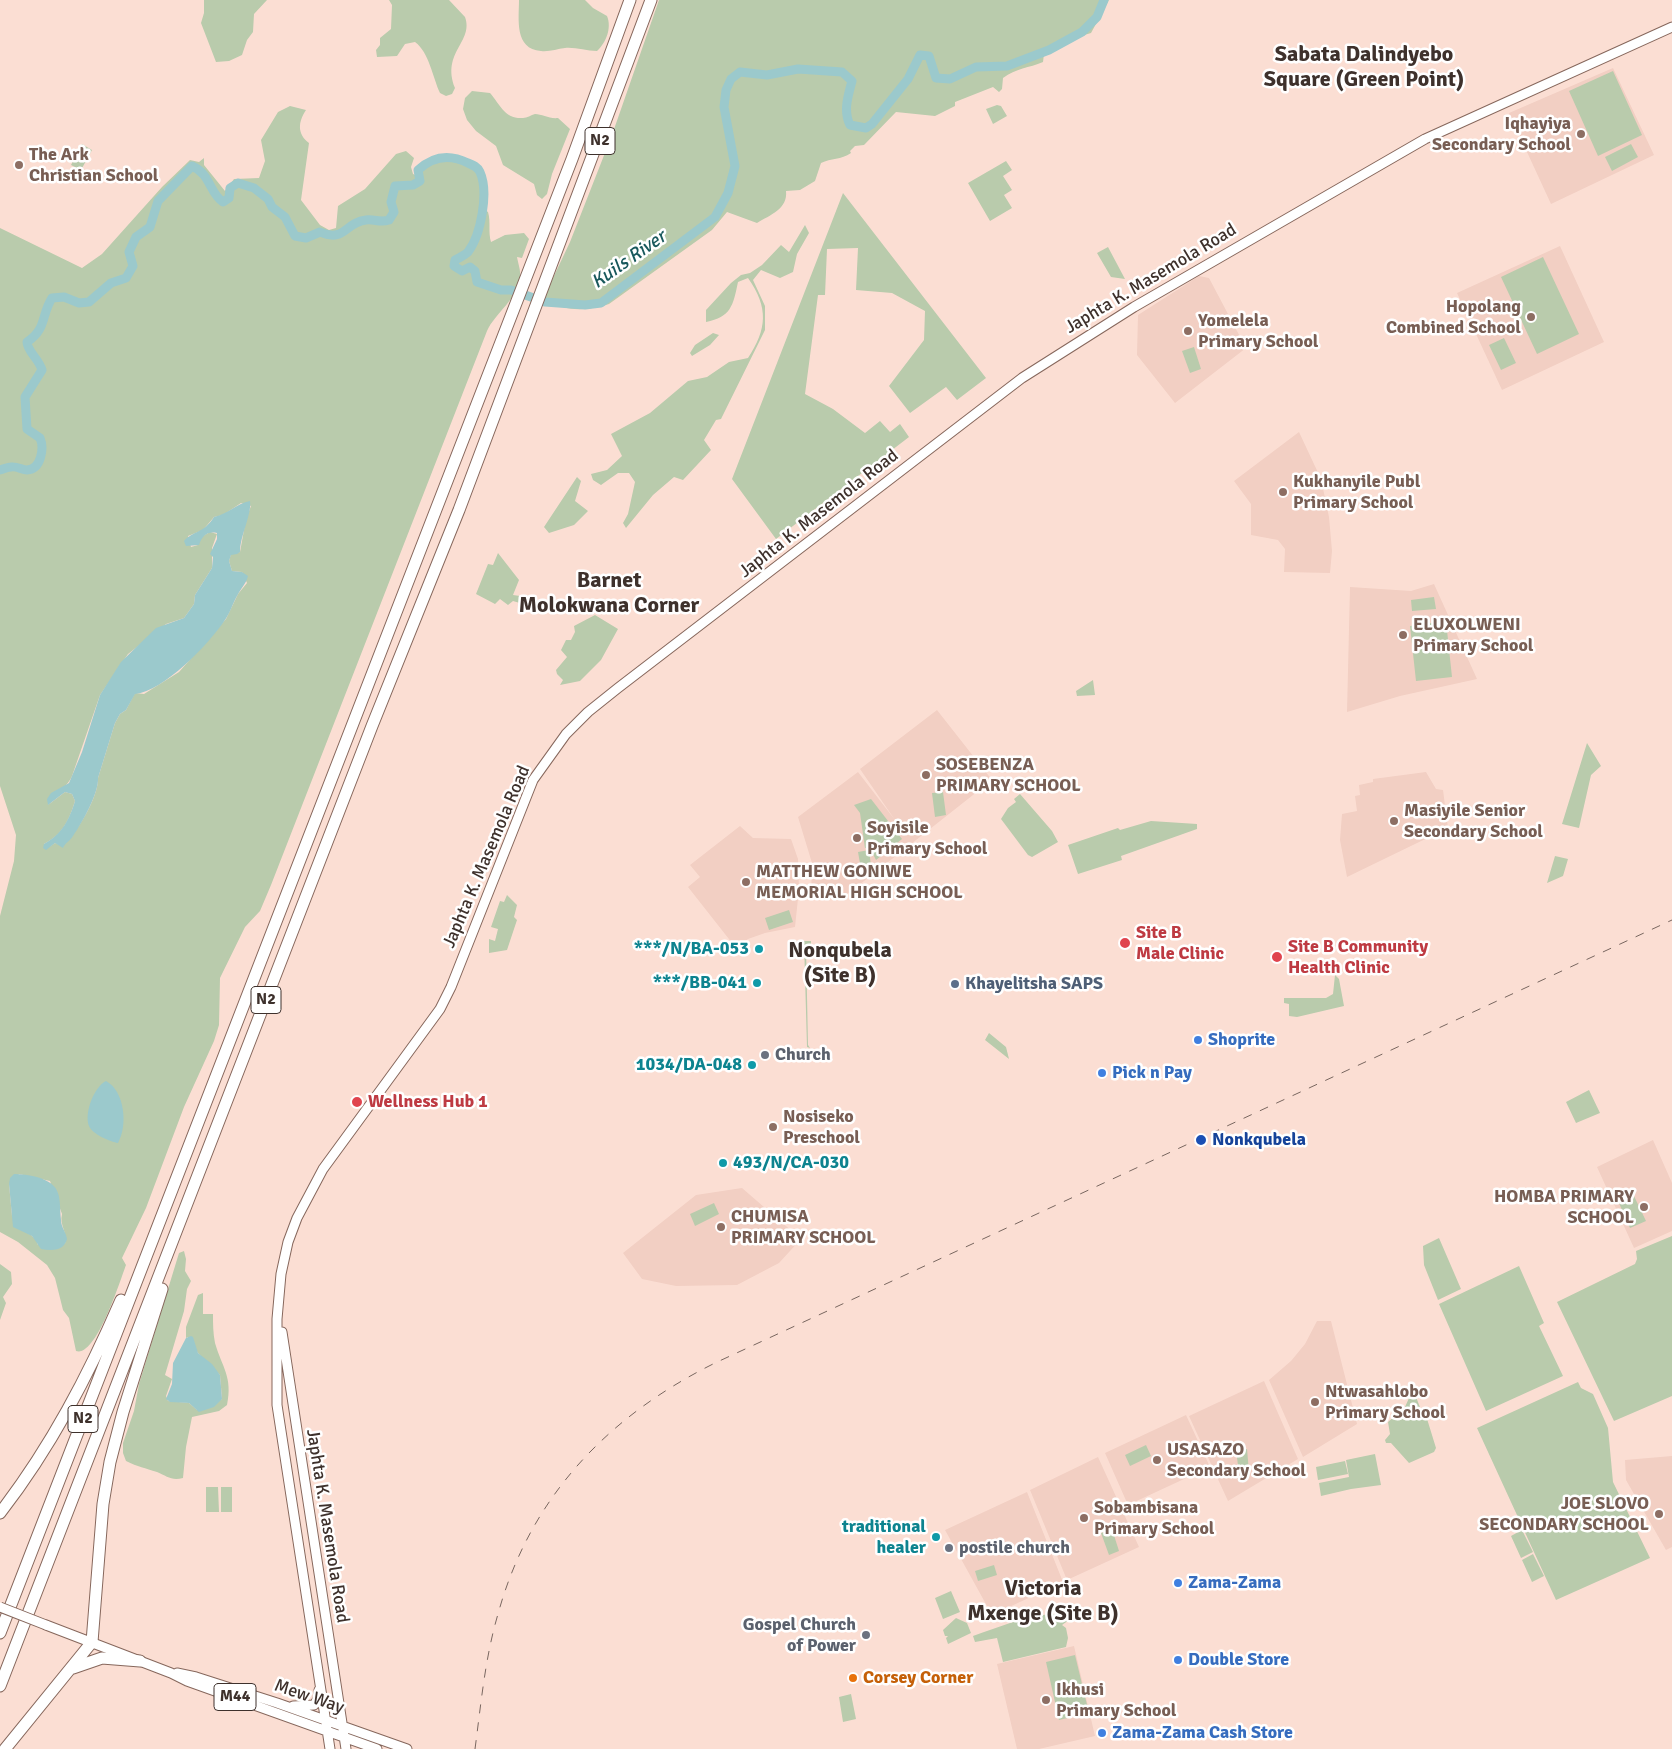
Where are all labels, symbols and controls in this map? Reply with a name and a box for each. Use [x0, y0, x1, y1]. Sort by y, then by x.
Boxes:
district label: Sabata Dalindyebo Square (Green Point) [1264, 42, 1464, 94]
place label: Iqhayiya Secondary School [1432, 113, 1571, 156]
road number: N2 [585, 128, 615, 154]
marker: Iqhayiya Secondary School [1575, 128, 1587, 140]
place label: The Ark Christian School [29, 144, 159, 186]
marker: The Ark Christian School [13, 159, 25, 171]
street label: Japhta K. Masemola Road [1061, 219, 1241, 339]
water label: Kuils River [587, 226, 671, 294]
place label: Hopolang Combined School [1386, 296, 1521, 338]
place label: Yomelela Primary School [1198, 310, 1318, 352]
marker: Hopolang Combined School [1525, 311, 1537, 323]
marker: Yomelela Primary School [1182, 325, 1194, 337]
street label: Japhta K. Masemola Road [735, 445, 903, 583]
place label: Kukhanyile Publ Primary School [1293, 471, 1420, 514]
marker: Kukhanyile Publ Primary School [1277, 486, 1289, 498]
district label: Barnet Molokwana Corner [519, 568, 699, 620]
place label: ELUXOLWENI Primary School [1413, 614, 1533, 656]
marker: ELUXOLWENI Primary School [1397, 629, 1409, 641]
place label: SOSEBENZA PRIMARY SCHOOL [936, 754, 1081, 796]
street label: Japhta K. Masemola Road [439, 763, 535, 951]
marker: SOSEBENZA PRIMARY SCHOOL [920, 769, 932, 781]
place label: Masiyile Senior Secondary School [1404, 800, 1543, 842]
marker: Masiyile Senior Secondary School [1388, 815, 1400, 827]
place label: Soyisile Primary School [867, 817, 987, 860]
marker: Soyisile Primary School [851, 832, 863, 844]
place label: MATTHEW GONIWE MEMORIAL HIGH SCHOOL [756, 861, 963, 904]
marker: MATTHEW GONIWE MEMORIAL HIGH SCHOOL [740, 876, 752, 888]
place label: Site B Male Clinic [1136, 922, 1224, 964]
marker: Site B Male Clinic [1118, 936, 1132, 950]
place label: Site B Community Health Clinic [1288, 936, 1428, 979]
place label: ***/N/BA-053 [634, 938, 749, 960]
district label: Nonqubela (Site B) [788, 938, 892, 989]
marker: ***/N/BA-053 [753, 943, 765, 955]
marker: Site B Community Health Clinic [1270, 950, 1284, 964]
place label: ***/BB-041 [653, 972, 747, 994]
place label: Khayelitsha SAPS [965, 973, 1103, 995]
marker: ***/BB-041 [751, 977, 763, 989]
marker: Khayelitsha SAPS [949, 978, 961, 990]
road number: N2 [251, 986, 281, 1014]
place label: Shoprite [1208, 1029, 1275, 1051]
marker: Shoprite [1192, 1034, 1204, 1046]
place label: Church [775, 1044, 831, 1066]
marker: Church [759, 1049, 771, 1061]
place label: 1034/DA-048 [636, 1054, 742, 1076]
marker: 1034/DA-048 [746, 1059, 758, 1071]
place label: Pick n Pay [1112, 1062, 1192, 1084]
marker: Pick n Pay [1096, 1067, 1108, 1079]
place label: Wellness Hub 1 [368, 1091, 488, 1113]
marker: Wellness Hub 1 [350, 1095, 364, 1109]
place label: Nosiseko Preschool [783, 1106, 860, 1148]
marker: Nosiseko Preschool [767, 1121, 779, 1133]
place label: Nonkqubela [1212, 1129, 1306, 1151]
marker: Nonkqubela [1194, 1133, 1208, 1147]
place label: 493/N/CA-030 [733, 1152, 849, 1174]
marker: 493/N/CA-030 [717, 1157, 729, 1169]
place label: HOMBA PRIMARY SCHOOL [1494, 1186, 1634, 1228]
marker: HOMBA PRIMARY SCHOOL [1638, 1201, 1650, 1213]
place label: CHUMISA PRIMARY SCHOOL [731, 1206, 876, 1248]
marker: CHUMISA PRIMARY SCHOOL [715, 1221, 727, 1233]
place label: Ntwasahlobo Primary School [1325, 1381, 1445, 1424]
marker: Ntwasahlobo Primary School [1309, 1396, 1321, 1408]
road number: N2 [68, 1406, 98, 1432]
street label: Japhta K. Masemola Road [301, 1427, 353, 1625]
place label: USASAZO Secondary School [1167, 1439, 1306, 1482]
marker: USASAZO Secondary School [1151, 1454, 1163, 1466]
place label: JOE SLOVO SECONDARY SCHOOL [1479, 1493, 1649, 1536]
place label: Sobambisana Primary School [1094, 1497, 1214, 1540]
marker: JOE SLOVO SECONDARY SCHOOL [1653, 1508, 1665, 1520]
marker: Sobambisana Primary School [1078, 1512, 1090, 1524]
place label: traditional healer [842, 1516, 926, 1558]
marker: traditional healer [930, 1531, 942, 1543]
place label: postile church [959, 1537, 1070, 1559]
marker: postile church [943, 1542, 955, 1554]
place label: Zama-Zama [1188, 1572, 1281, 1594]
district label: Victoria Mxenge (Site B) [967, 1576, 1119, 1628]
marker: Zama-Zama [1172, 1577, 1184, 1589]
place label: Gospel Church of Power [743, 1614, 856, 1656]
marker: Gospel Church of Power [860, 1629, 872, 1641]
place label: Double Store [1188, 1649, 1289, 1671]
marker: Double Store [1172, 1654, 1184, 1666]
place label: Corsey Corner [863, 1667, 973, 1689]
marker: Corsey Corner [847, 1672, 859, 1684]
street label: Mew Way [271, 1675, 347, 1719]
place label: Ikhusi Primary School [1056, 1679, 1176, 1722]
road number: M44 [214, 1684, 256, 1710]
marker: Ikhusi Primary School [1040, 1694, 1052, 1706]
place label: Zama-Zama Cash Store [1112, 1722, 1293, 1744]
marker: Zama-Zama Cash Store [1096, 1727, 1108, 1739]

